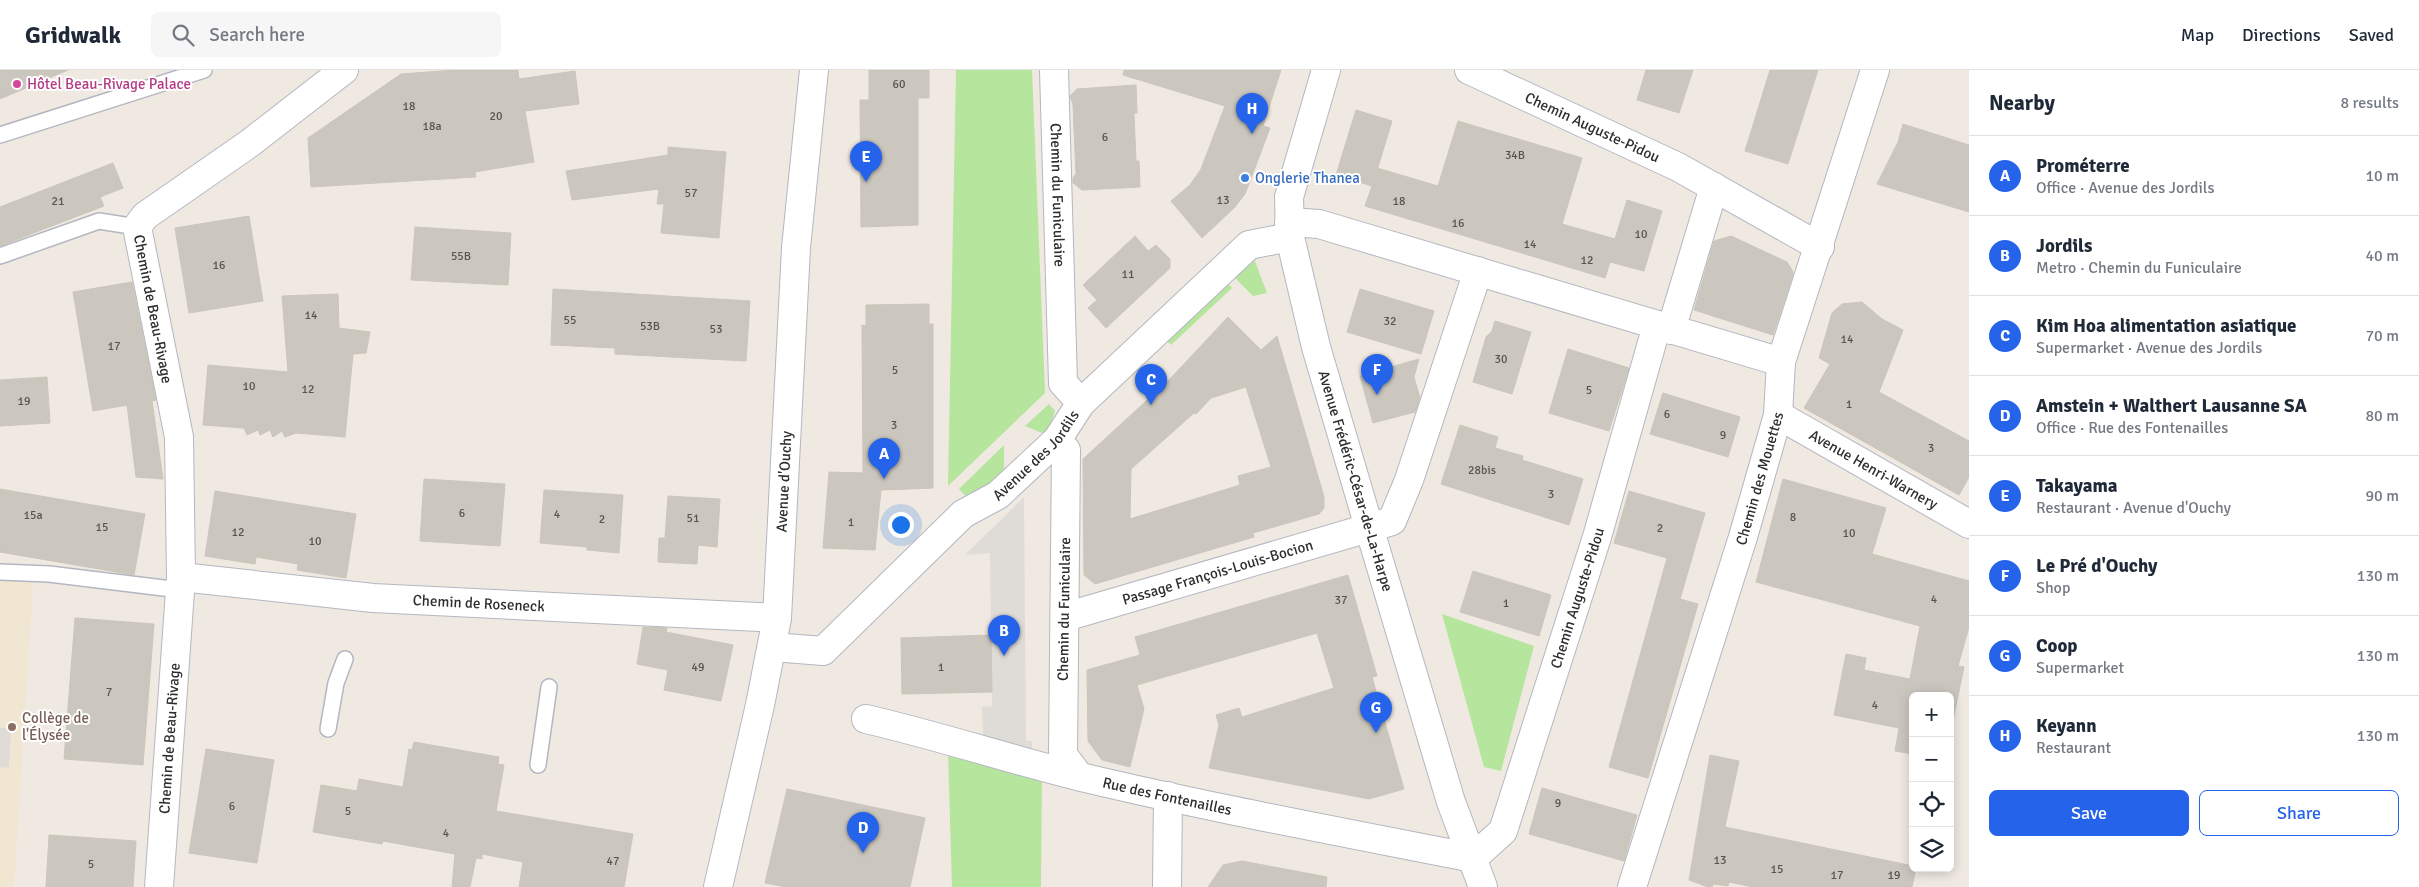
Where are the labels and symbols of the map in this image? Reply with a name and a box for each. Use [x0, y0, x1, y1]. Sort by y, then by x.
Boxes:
place label: Hôtel Beau-Rivage Palace [27, 75, 191, 93]
house number: 60 [893, 77, 905, 92]
marker: Hôtel Beau-Rivage Palace [11, 78, 23, 90]
street label: Chemin Auguste-Pidou [1522, 88, 1663, 166]
pin: H [1236, 93, 1268, 134]
house number: 18 [403, 99, 415, 114]
house number: 20 [490, 109, 502, 124]
house number: 18a [422, 119, 442, 134]
street label: Chemin du Funiculaire [1047, 123, 1069, 267]
house number: 6 [1102, 130, 1108, 145]
pin: E [850, 141, 882, 182]
house number: 34B [1505, 148, 1525, 163]
place label: Onglerie Thanea [1255, 169, 1360, 187]
marker: Onglerie Thanea [1239, 172, 1251, 184]
house number: 57 [685, 186, 697, 201]
house number: 13 [1217, 193, 1229, 208]
house number: 21 [52, 194, 64, 209]
house number: 18 [1393, 194, 1405, 209]
house number: 16 [1452, 216, 1464, 231]
house number: 10 [1635, 227, 1647, 242]
street label: Chemin de Beau-Rivage [130, 233, 176, 385]
house number: 14 [1524, 237, 1537, 252]
house number: 55B [451, 249, 471, 264]
house number: 12 [1581, 253, 1593, 268]
house number: 16 [213, 258, 225, 273]
house number: 11 [1122, 267, 1134, 282]
house number: 14 [305, 308, 318, 323]
house number: 55 [564, 313, 576, 328]
house number: 32 [1384, 314, 1396, 329]
house number: 53B [640, 319, 660, 334]
house number: 53 [710, 322, 722, 337]
house number: 14 [1841, 332, 1854, 347]
house number: 17 [108, 339, 120, 354]
house number: 30 [1495, 352, 1507, 367]
pin: F [1361, 354, 1393, 395]
house number: 5 [892, 363, 898, 378]
pin: C [1135, 364, 1167, 405]
street label: Avenue Frédéric-César-de-La-Harpe [1316, 368, 1396, 594]
house number: 10 [243, 379, 255, 394]
house number: 12 [302, 382, 314, 397]
house number: 5 [1586, 383, 1592, 398]
house number: 19 [18, 394, 30, 409]
house number: 1 [1846, 397, 1852, 412]
street label: Avenue des Jordils [989, 406, 1083, 504]
house number: 6 [1664, 407, 1670, 422]
street label: Chemin des Mouettes [1732, 409, 1788, 547]
house number: 3 [891, 418, 897, 433]
street label: Avenue Henri-Warnery [1806, 426, 1941, 513]
house number: 9 [1720, 428, 1726, 443]
street label: Avenue d'Ouchy [772, 431, 796, 533]
pin: A [868, 438, 900, 479]
house number: 3 [1928, 441, 1934, 456]
house number: 28bis [1468, 463, 1496, 478]
house number: 3 [1548, 487, 1554, 502]
house number: 6 [459, 506, 465, 521]
house number: 4 [554, 507, 561, 522]
house number: 15a [23, 508, 43, 523]
house number: 8 [1790, 510, 1796, 525]
house number: 51 [687, 511, 699, 526]
house number: 2 [599, 512, 605, 527]
your location [888, 512, 914, 538]
house number: 1 [848, 515, 854, 530]
house number: 15 [96, 520, 108, 535]
house number: 2 [1657, 521, 1663, 536]
house number: 12 [232, 525, 244, 540]
street label: Chemin Auguste-Pidou [1547, 526, 1608, 671]
house number: 10 [1843, 526, 1855, 541]
house number: 10 [309, 534, 321, 549]
street label: Passage François-Louis-Bocion [1120, 536, 1315, 609]
street label: Chemin du Funiculaire [1054, 537, 1074, 681]
street label: Chemin de Roseneck [412, 591, 546, 616]
house number: 4 [1931, 592, 1938, 607]
house number: 37 [1335, 593, 1347, 608]
house number: 1 [1503, 596, 1509, 611]
pin: B [988, 615, 1020, 656]
house number: 49 [692, 660, 704, 675]
house number: 1 [938, 660, 944, 675]
street label: Chemin de Beau-Rivage [155, 662, 184, 815]
house number: 7 [106, 685, 112, 700]
pin: G [1360, 692, 1392, 733]
house number: 4 [1872, 698, 1879, 713]
place label: Collège de l'Élysée [22, 709, 89, 744]
marker: Collège de l'Élysée [6, 721, 18, 733]
street label: Rue des Fontenailles [1101, 773, 1234, 819]
house number: 9 [1555, 796, 1561, 811]
house number: 6 [229, 799, 235, 814]
house number: 5 [345, 804, 351, 819]
pin: D [847, 812, 879, 853]
house number: 4 [443, 826, 450, 841]
house number: 13 [1714, 853, 1726, 868]
house number: 47 [607, 854, 619, 869]
house number: 5 [88, 857, 94, 872]
house number: 15 [1771, 862, 1783, 877]
house number: 17 [1831, 868, 1843, 883]
house number: 19 [1888, 868, 1900, 883]

